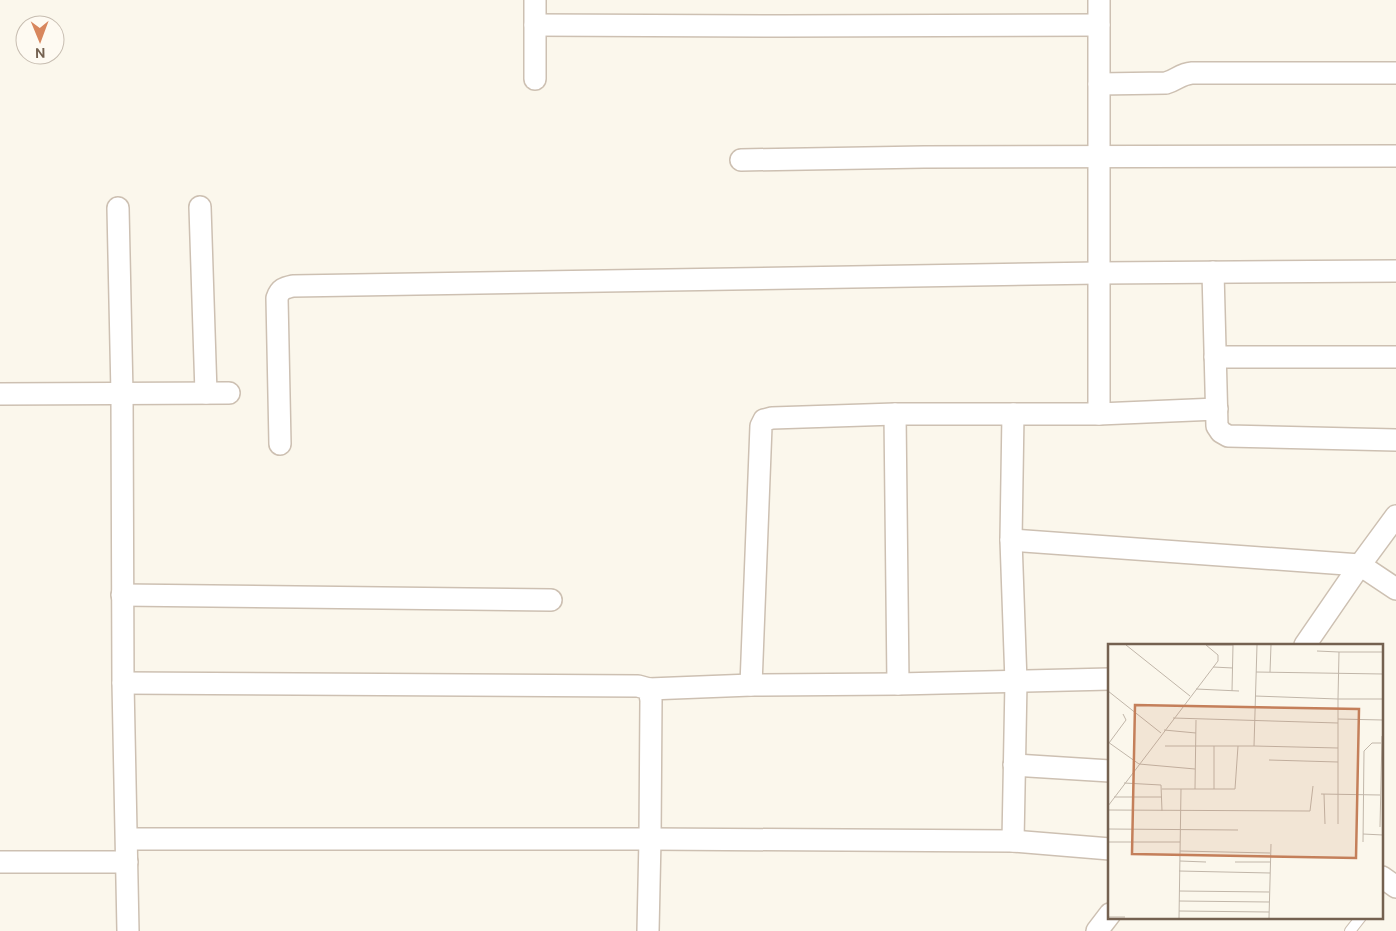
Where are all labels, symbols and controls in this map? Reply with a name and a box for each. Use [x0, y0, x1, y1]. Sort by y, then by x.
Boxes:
north arrow [15, 15, 65, 65]
text: N [35, 44, 45, 62]
inset map [1108, 644, 1384, 918]

